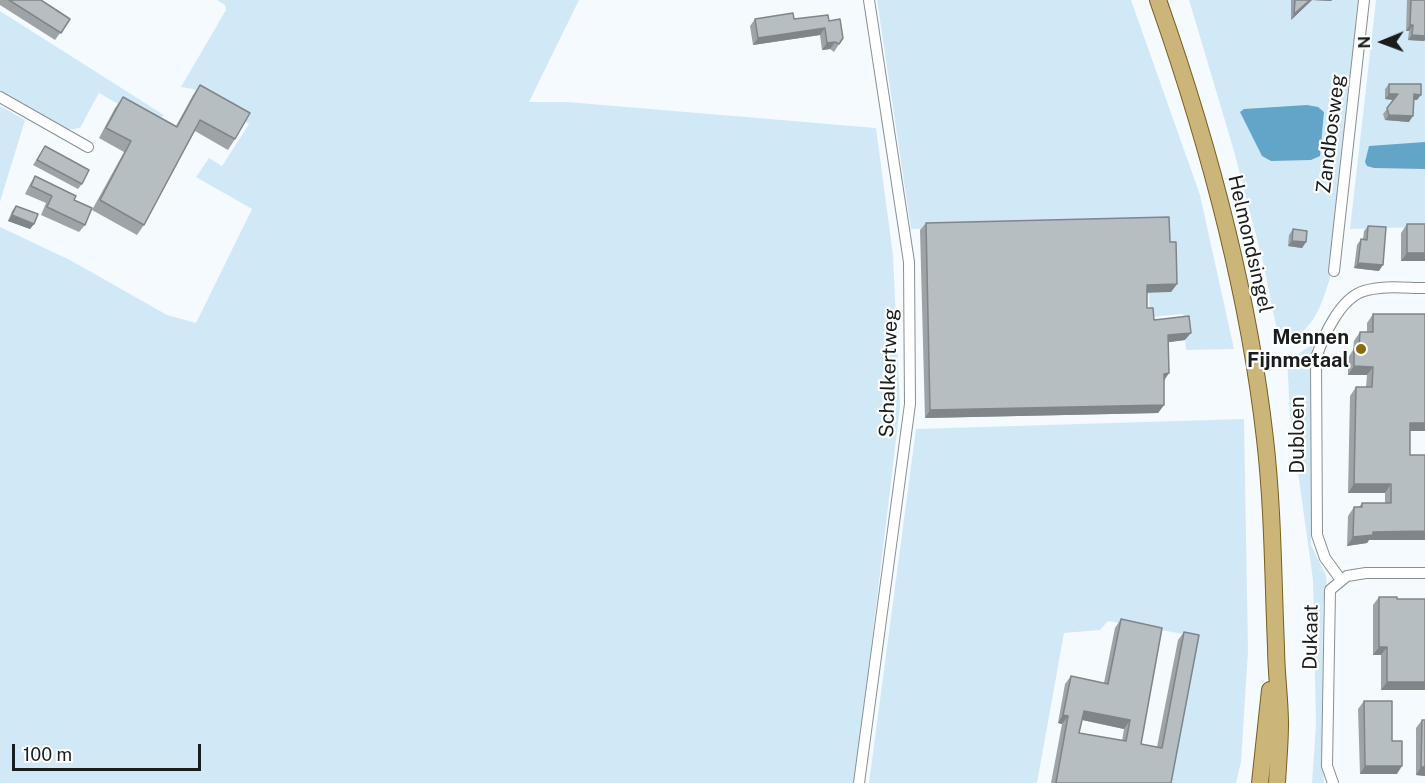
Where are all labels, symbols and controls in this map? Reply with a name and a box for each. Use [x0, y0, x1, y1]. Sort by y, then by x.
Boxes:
north arrow [1353, 12, 1413, 72]
text: N [1355, 36, 1374, 49]
street label: Zandbosweg [1312, 73, 1350, 195]
street label: Helmondsingel [1222, 173, 1278, 315]
street label: Schalkertweg [875, 308, 903, 438]
place label: Mennen Fijnmetaal [1247, 326, 1349, 373]
marker: Mennen Fijnmetaal [1354, 342, 1368, 356]
street label: Dubloen [1286, 396, 1310, 474]
street label: Dukaat [1298, 604, 1324, 670]
scale bar [15, 732, 204, 770]
text: 100 m [23, 744, 72, 765]

